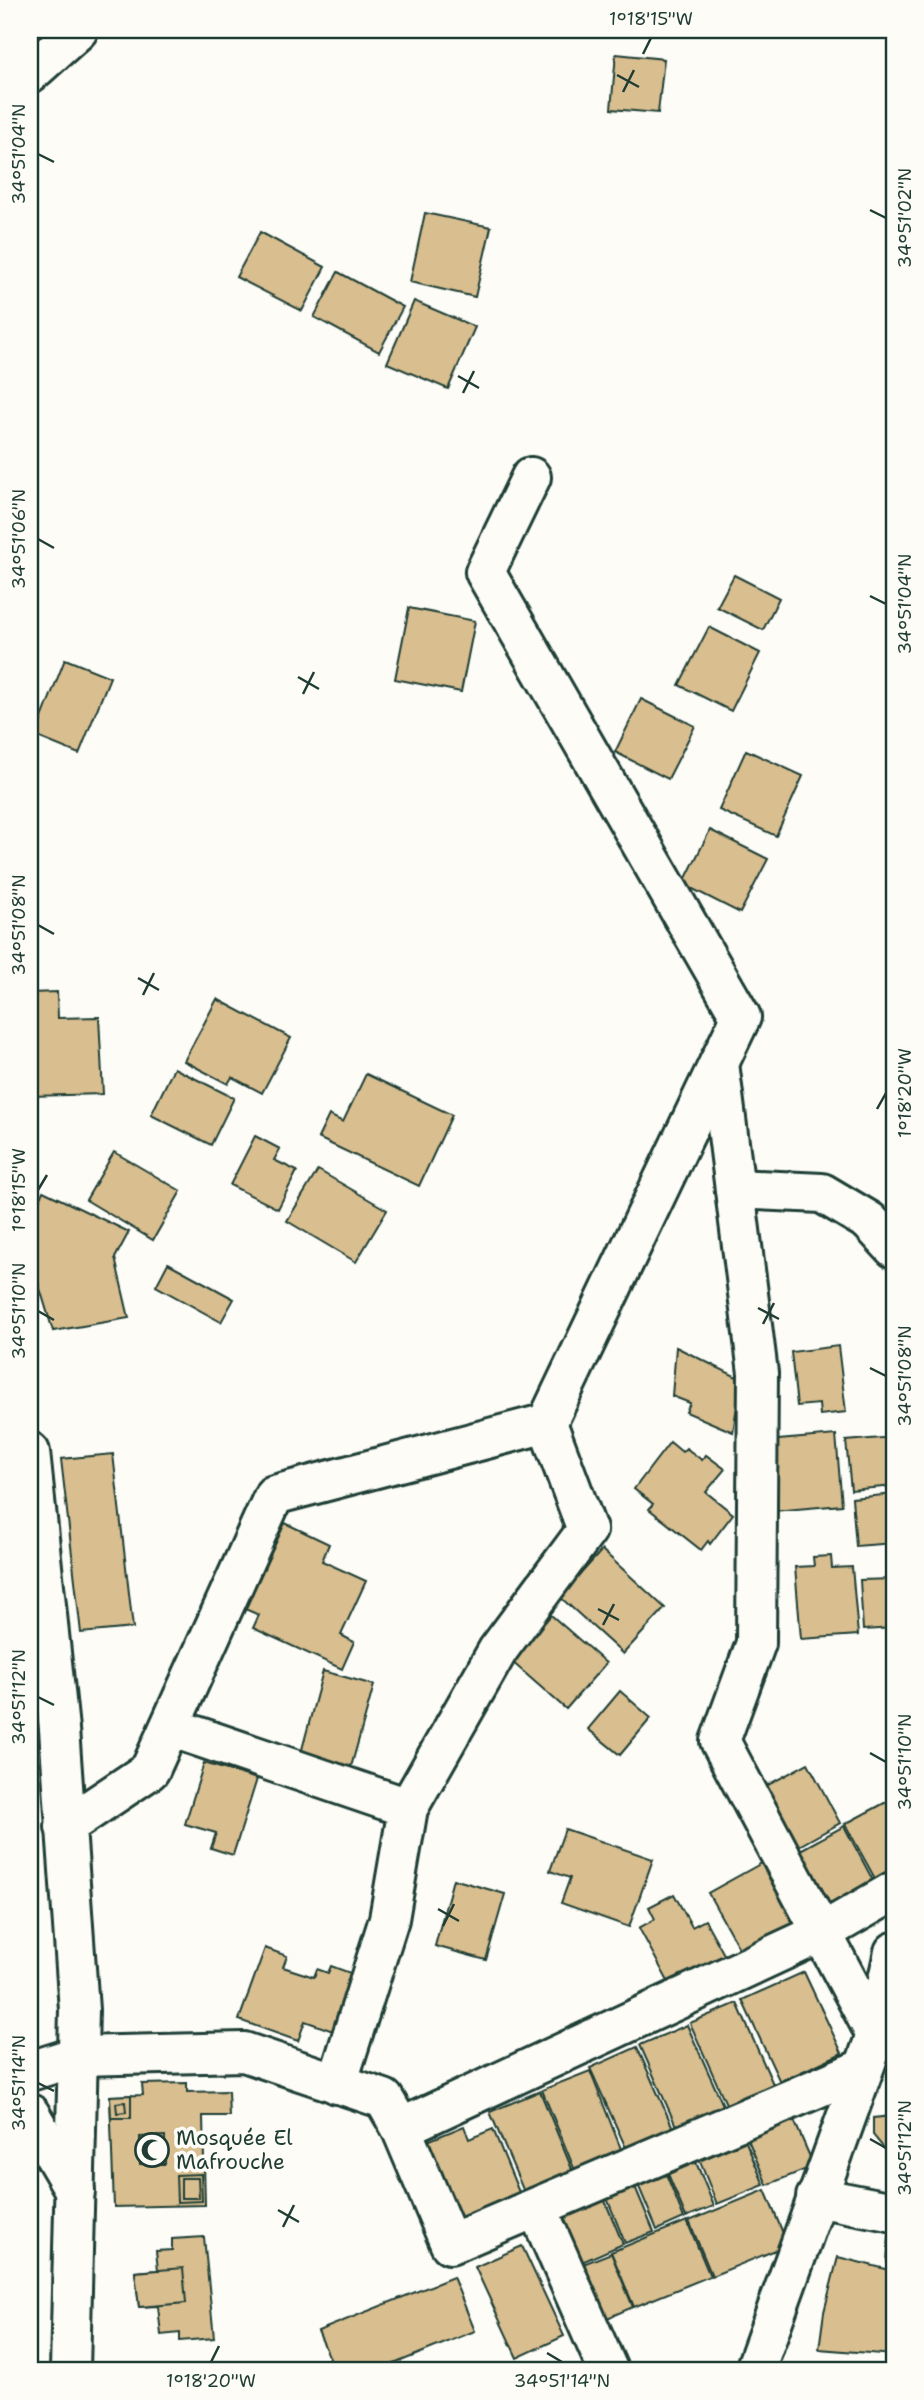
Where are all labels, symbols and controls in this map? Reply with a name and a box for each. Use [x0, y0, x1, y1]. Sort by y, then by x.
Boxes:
text: 1°18'15"W [609, 7, 693, 31]
text: 34°51'04"N [7, 103, 31, 205]
text: 34°51'02"N [893, 168, 917, 268]
text: 34°51'06"N [7, 489, 31, 589]
text: 34°51'04"N [893, 553, 917, 655]
text: 34°51'08"N [7, 874, 31, 976]
text: 1°18'20"W [893, 1048, 917, 1138]
text: 1°18'15"W [7, 1148, 31, 1232]
text: 34°51'10"N [7, 1262, 31, 1360]
text: 34°51'08"N [893, 1325, 917, 1427]
text: 34°51'12"N [7, 1649, 31, 1745]
text: 34°51'10"N [893, 1713, 917, 1811]
text: 34°51'14"N [7, 2035, 31, 2131]
text: 34°51'12"N [893, 2100, 917, 2196]
place label: Mosquée El Mafrouche [176, 2124, 293, 2176]
mosque icon: Mosquée El Mafrouche [133, 2131, 171, 2169]
text: 1°18'20"W [166, 2369, 256, 2393]
text: 34°51'14"N [514, 2369, 610, 2393]

